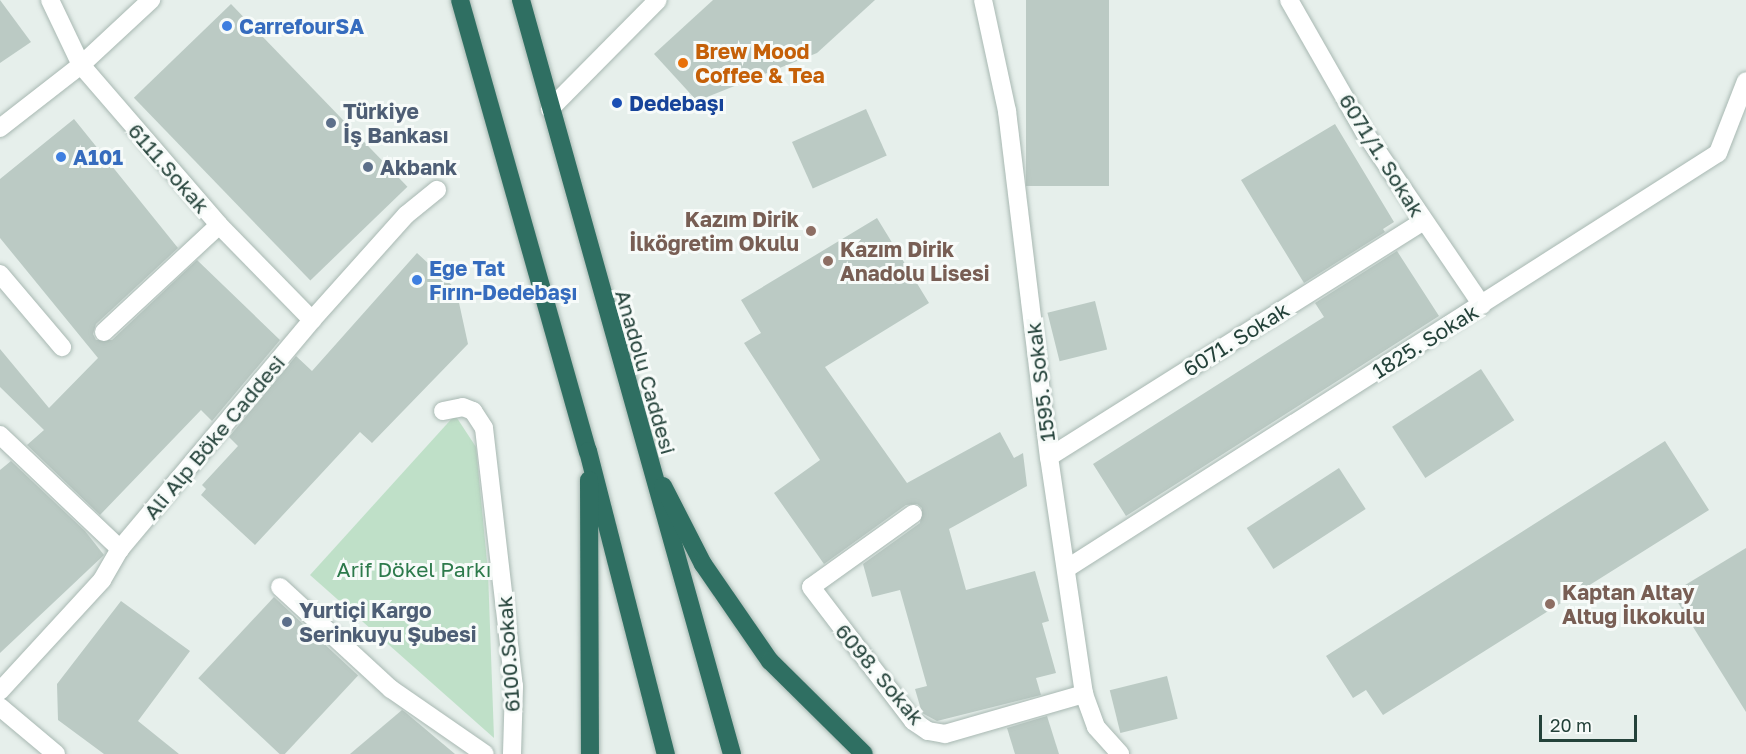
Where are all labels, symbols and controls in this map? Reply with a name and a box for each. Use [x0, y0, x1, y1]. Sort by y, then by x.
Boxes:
place label: CarrefourSA [239, 13, 364, 39]
marker: CarrefourSA [220, 19, 234, 33]
place label: Brew Mood Coffee & Tea [695, 38, 825, 88]
marker: Brew Mood Coffee & Tea [676, 56, 690, 70]
street label: 6071/1. Sokak [1334, 89, 1430, 221]
place label: Dedebaşı [629, 90, 724, 116]
marker: Dedebaşı [610, 96, 624, 110]
place label: Türkiye İş Bankası [343, 98, 449, 148]
marker: Türkiye İş Bankası [324, 116, 338, 130]
street label: 6111.Sokak [123, 118, 215, 218]
place label: A101 [73, 144, 123, 170]
marker: A101 [54, 150, 68, 164]
place label: Akbank [380, 154, 457, 180]
marker: Akbank [361, 160, 375, 174]
place label: Kazım Dirik İlköğretim Okulu [629, 206, 799, 256]
marker: Kazım Dirik İlköğretim Okulu [804, 224, 818, 238]
place label: Kazım Dirik Anadolu Lisesi [840, 236, 989, 286]
marker: Kazım Dirik Anadolu Lisesi [821, 254, 835, 268]
place label: Ege Tat Fırın-Dedebaşı [429, 255, 577, 305]
marker: Ege Tat Fırın-Dedebaşı [410, 273, 424, 287]
street label: Anadolu Caddesi [610, 287, 682, 457]
street label: 6071. Sokak [1178, 297, 1294, 381]
street label: 1825. Sokak [1367, 298, 1483, 384]
street label: 1595. Sokak [1020, 321, 1060, 443]
street label: Ali Alp Böke Caddesi [138, 350, 290, 524]
park label: Arif Dökel Parkı [337, 556, 491, 582]
place label: Kaptan Altay Altuğ İlkokulu [1562, 579, 1705, 629]
street label: 6100.Sokak [491, 595, 525, 713]
place label: Yurtiçi Kargo Serinkuyu Şubesi [299, 597, 477, 647]
marker: Kaptan Altay Altuğ İlkokulu [1543, 597, 1557, 611]
marker: Yurtiçi Kargo Serinkuyu Şubesi [280, 615, 294, 629]
street label: 6098. Sokak [830, 618, 930, 730]
scale bar [1542, 703, 1640, 741]
text: 20 m [1550, 714, 1592, 736]

